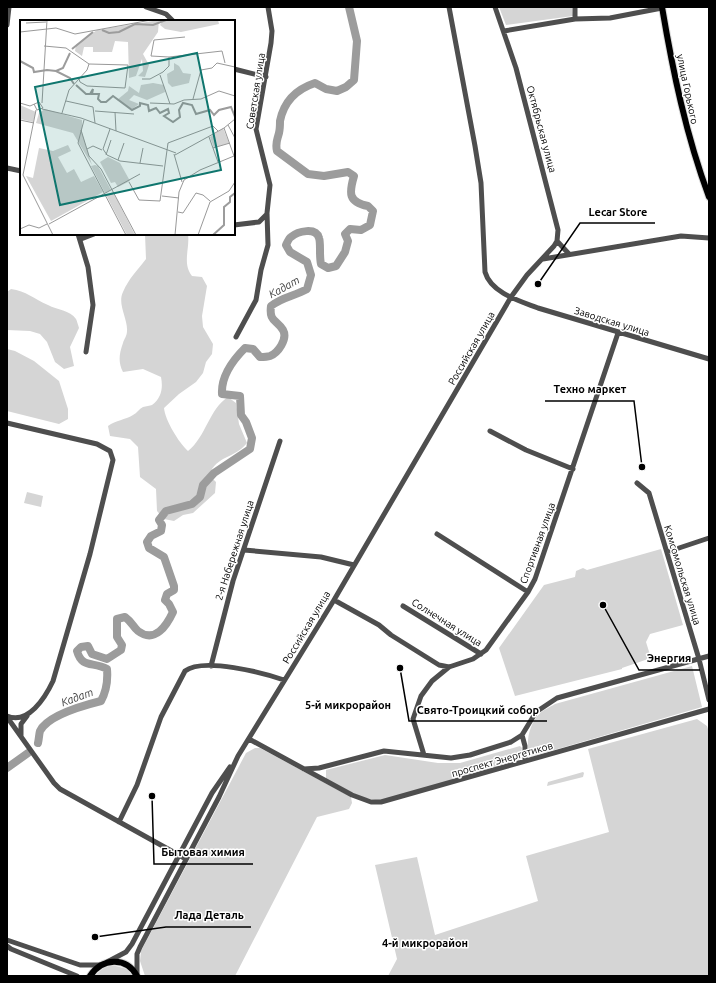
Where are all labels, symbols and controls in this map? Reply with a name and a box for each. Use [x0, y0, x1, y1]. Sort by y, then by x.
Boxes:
inset map [20, 20, 235, 235]
street label: Советская улица [244, 52, 267, 130]
street label: улица Горького [675, 53, 700, 125]
street label: Октябрьская улица [525, 84, 558, 174]
callout: Lecar Store [580, 200, 655, 223]
text: Lecar Store [589, 206, 647, 218]
water label: Кадат [267, 274, 301, 300]
street label: Заводская улица [573, 305, 651, 338]
street label: Российская улица [446, 310, 497, 387]
callout: Техно маркет [545, 378, 634, 401]
text: Техно маркет [554, 383, 627, 395]
street label: 2-я Набережная улица [213, 499, 256, 602]
street label: Спортивная улица [518, 501, 557, 585]
street label: Комсомольская улица [662, 524, 703, 626]
street label: Российская улица [280, 589, 332, 666]
street label: Солнечная улица [410, 596, 484, 648]
callout: Энергия [639, 647, 700, 670]
text: Энергия [647, 652, 691, 664]
water label: Кадат [59, 686, 95, 708]
callout: Свято-Троицкий собор [409, 698, 547, 721]
district label: 5-й микрорайон [305, 699, 391, 711]
text: Свято-Троицкий собор [417, 704, 540, 716]
street label: проспект Энергетиков [450, 740, 554, 779]
callout: Бытовая химия [154, 841, 253, 864]
text: Бытовая химия [161, 846, 245, 858]
callout: Лада Деталь [166, 904, 251, 927]
text: Лада Деталь [174, 909, 244, 921]
district label: 4-й микрорайон [382, 937, 468, 949]

